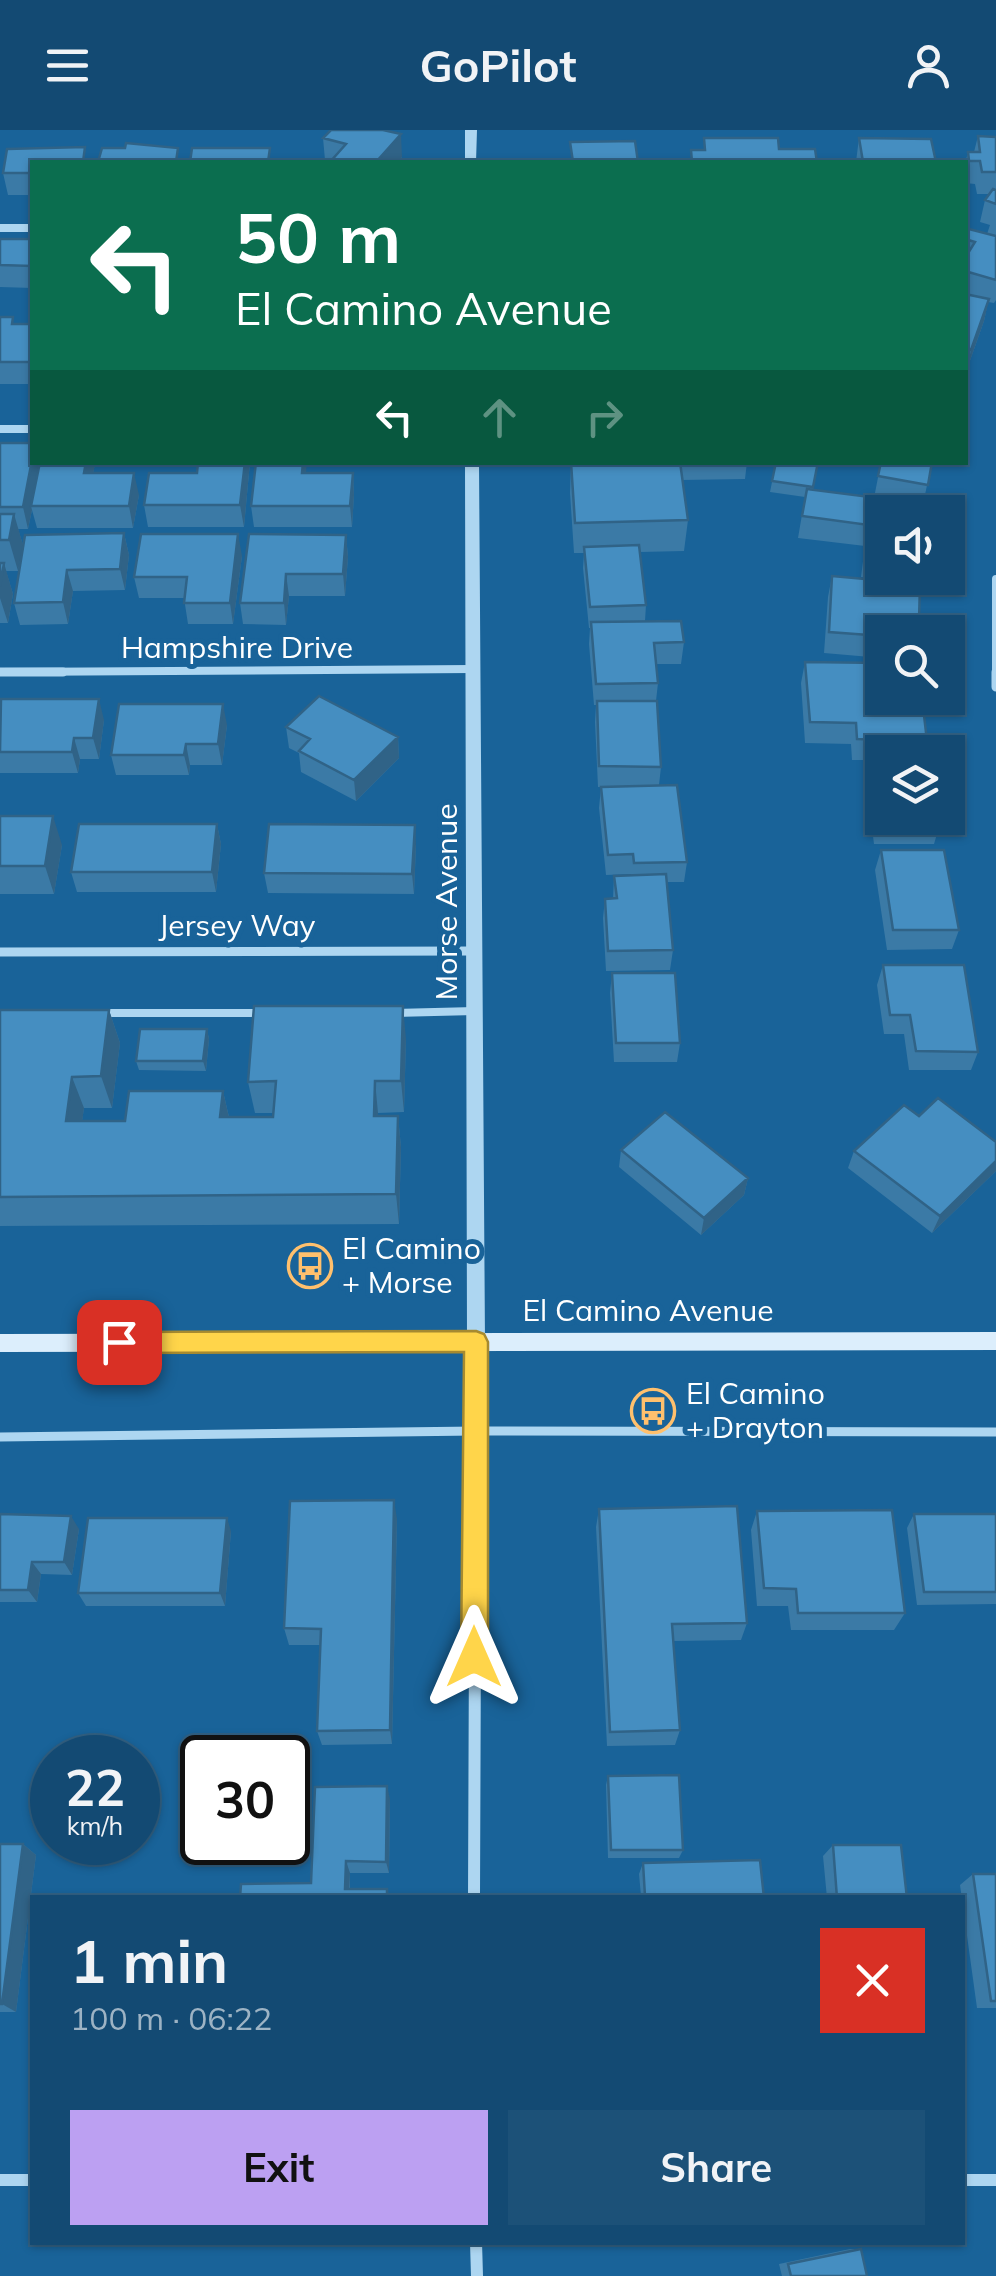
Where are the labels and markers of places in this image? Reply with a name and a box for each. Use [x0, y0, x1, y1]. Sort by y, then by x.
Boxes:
place label: El Camino + Morse [342, 1229, 481, 1301]
bus stop icon: El Camino + Morse [287, 1243, 333, 1289]
pin [77, 1300, 162, 1385]
place label: El Camino + Drayton [686, 1374, 825, 1446]
bus stop icon: El Camino + Drayton [630, 1388, 676, 1434]

